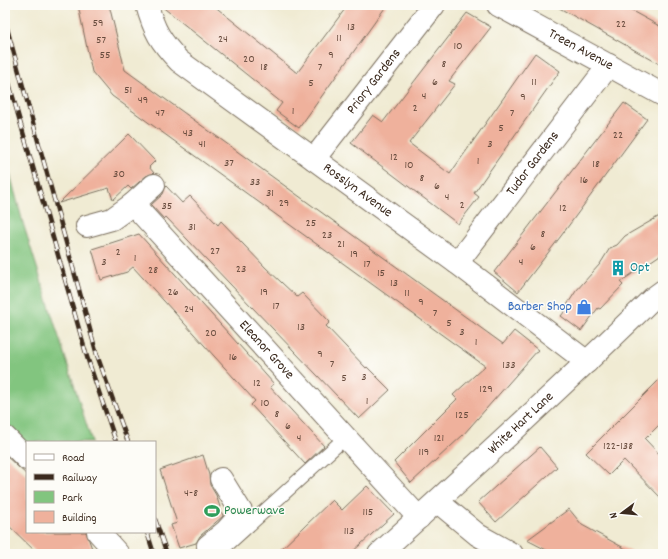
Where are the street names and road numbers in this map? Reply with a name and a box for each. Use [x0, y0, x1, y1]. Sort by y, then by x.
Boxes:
street label: Treen Avenue [544, 24, 617, 76]
street label: Priory Gardens [342, 45, 406, 119]
street label: Tudor Gardens [502, 127, 565, 200]
street label: Rosslyn Avenue [318, 159, 397, 223]
street label: Eleanor Grove [234, 316, 298, 384]
street label: White Hart Lane [484, 388, 559, 459]

